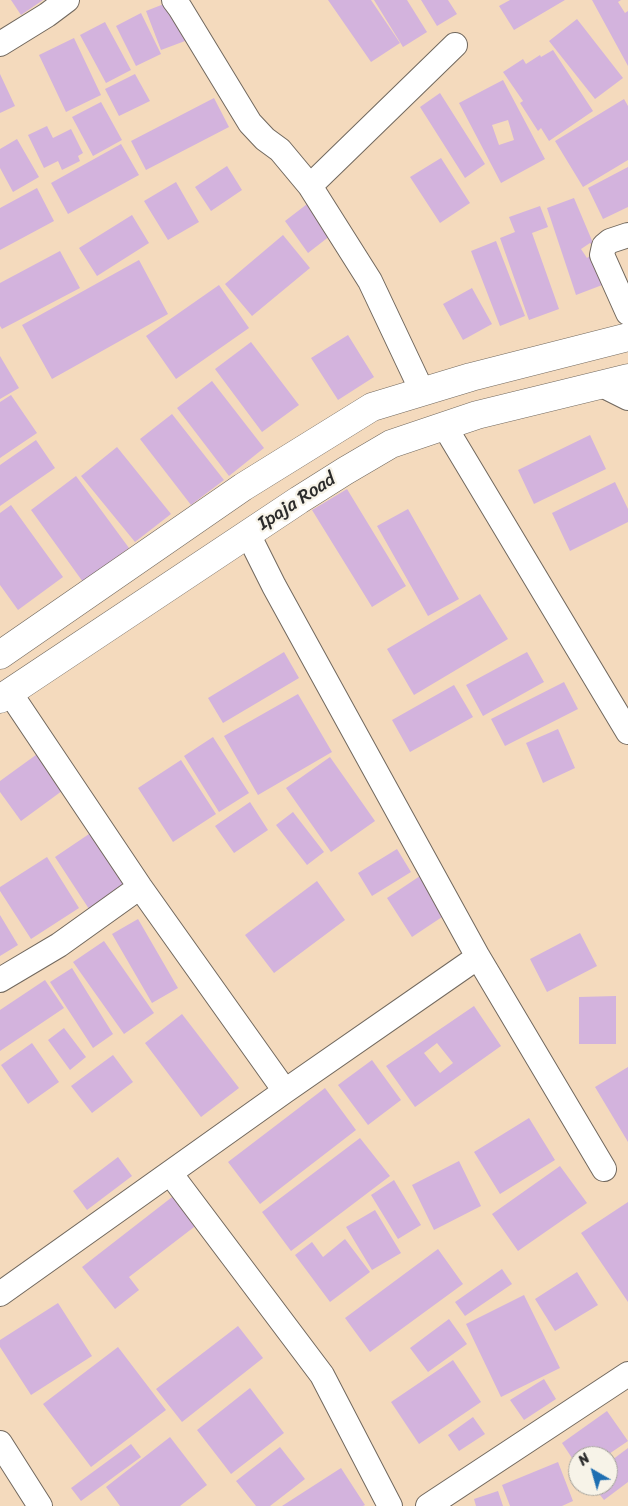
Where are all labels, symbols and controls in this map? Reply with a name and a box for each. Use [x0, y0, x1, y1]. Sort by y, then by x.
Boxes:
street label: Ipaja Road [254, 468, 340, 536]
north arrow [568, 1446, 618, 1496]
text: N [573, 1447, 596, 1472]

